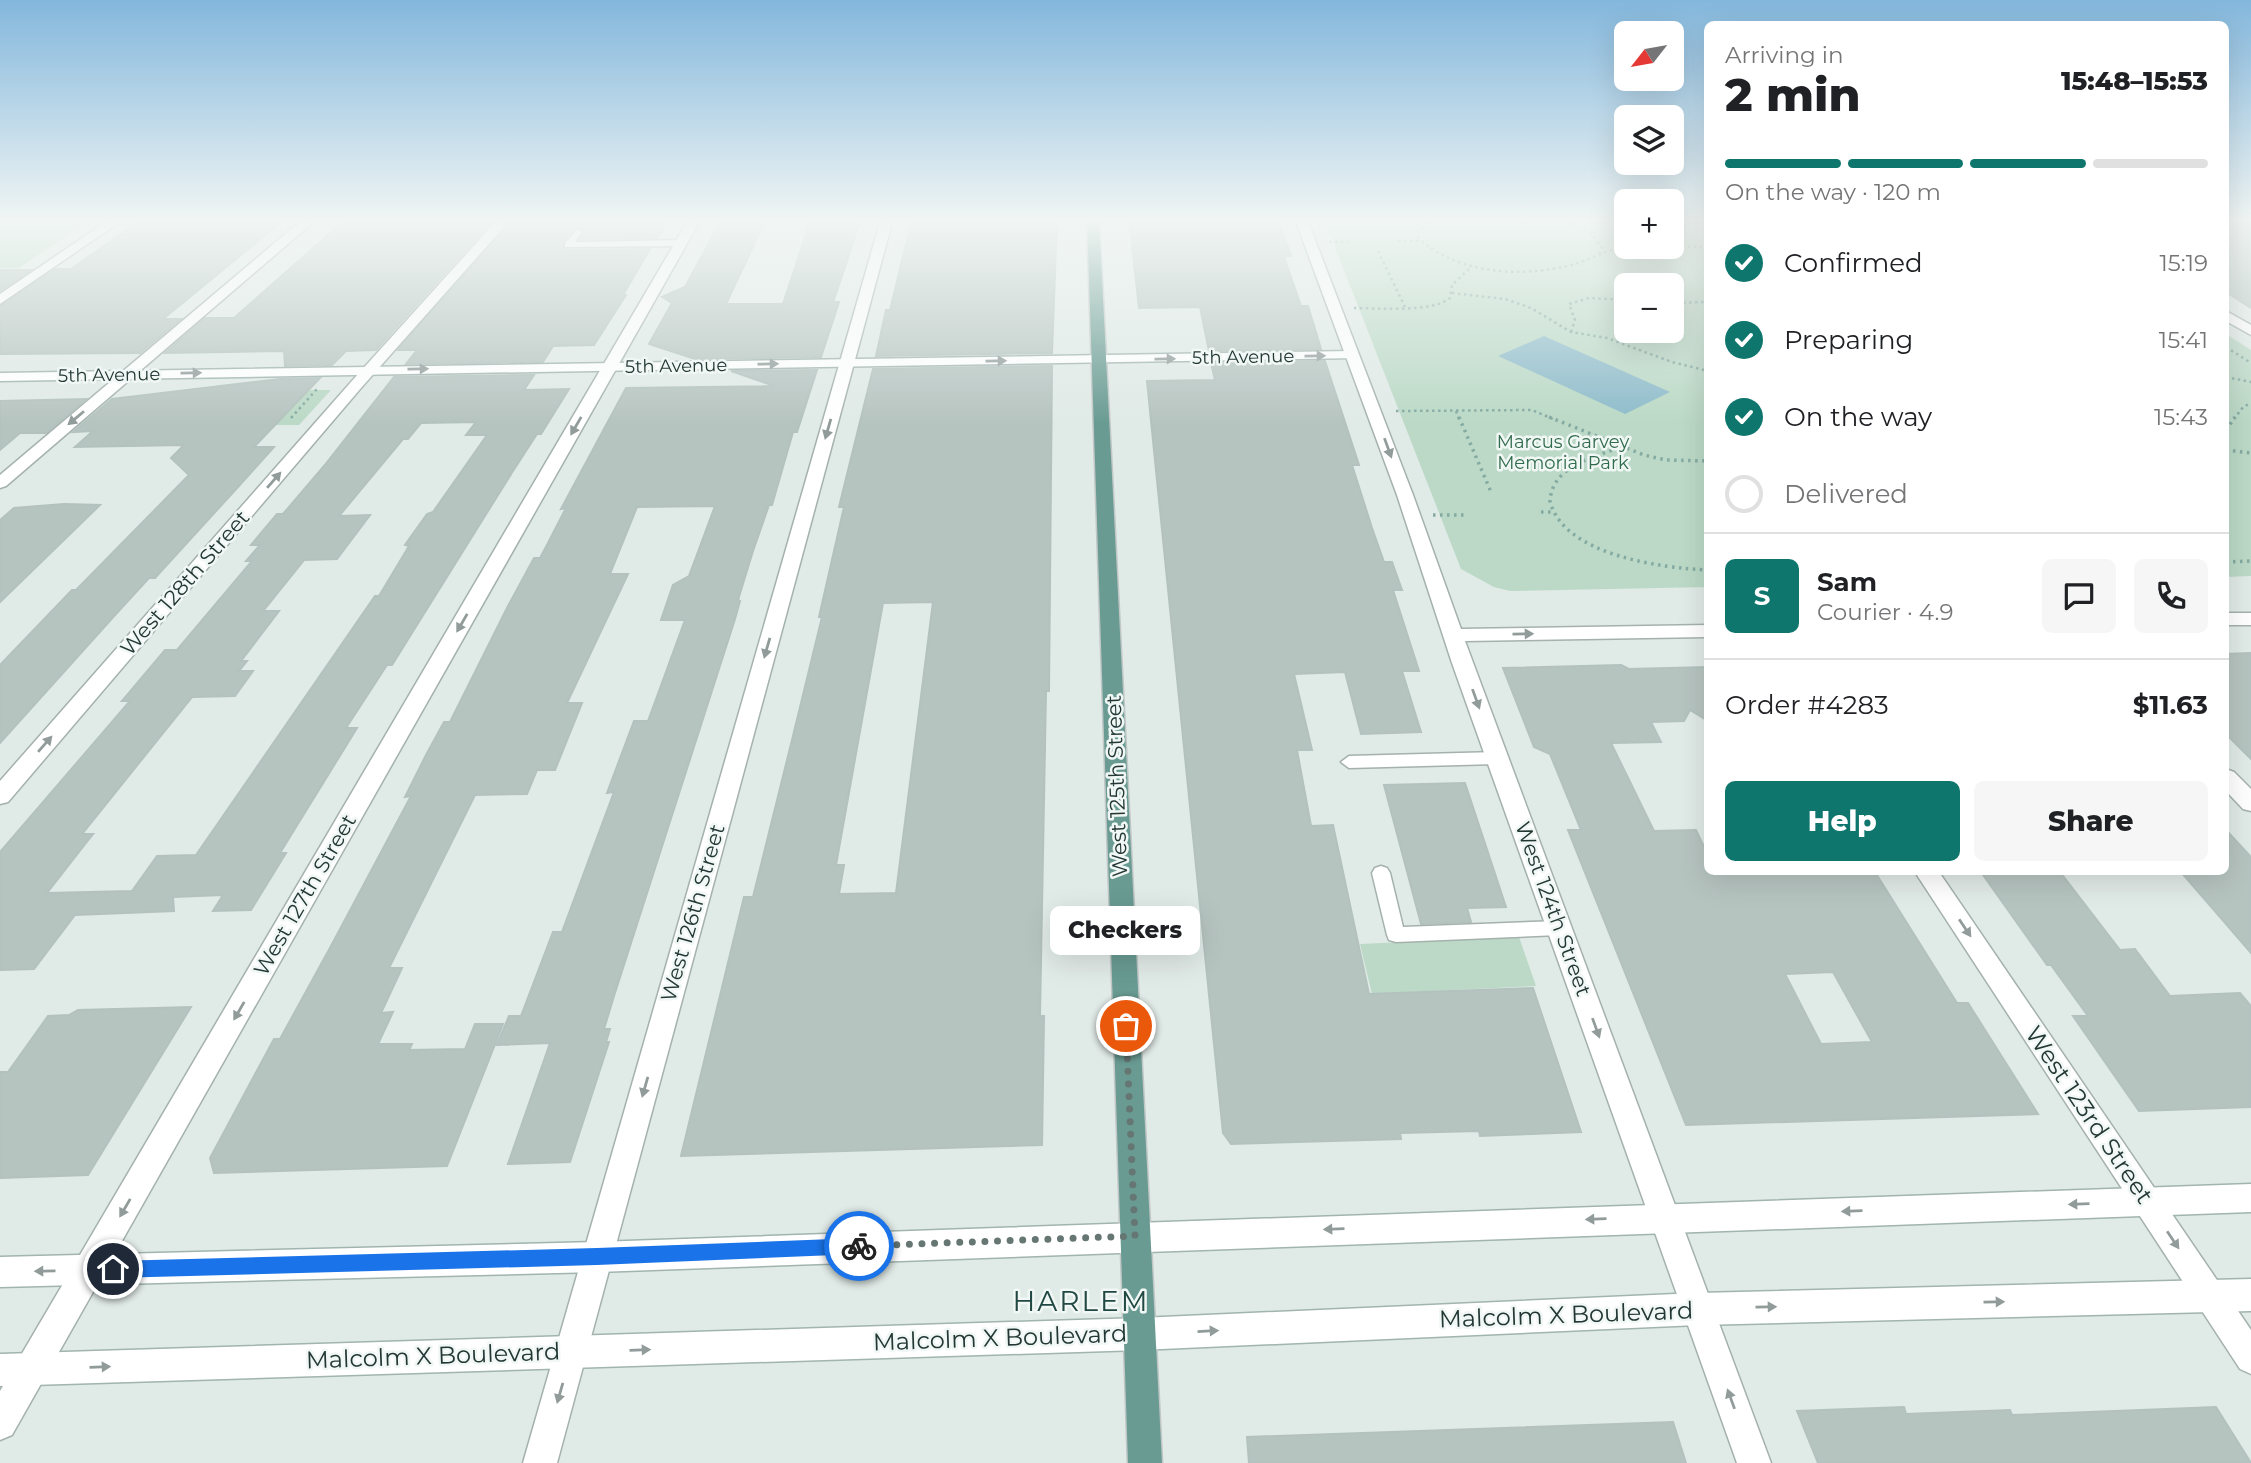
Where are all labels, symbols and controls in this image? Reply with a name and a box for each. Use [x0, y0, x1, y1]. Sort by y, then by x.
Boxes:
north arrow [1614, 21, 1684, 91]
map controls [1614, 21, 1684, 343]
text: Arriving in [1725, 41, 1844, 69]
text: 15:48–15:53 [2061, 65, 2208, 97]
text: 2 min [1725, 66, 1860, 123]
button: layers [1614, 105, 1684, 175]
text: On the way · 120 m [1725, 178, 1941, 206]
button: + [1614, 189, 1684, 259]
icon: check [1725, 244, 1763, 282]
text: Confirmed [1784, 247, 1923, 279]
text: 15:19 [2159, 249, 2208, 277]
button: − [1614, 273, 1684, 343]
icon: check [1725, 321, 1763, 359]
text: Preparing [1784, 324, 1913, 356]
text: 15:41 [2159, 326, 2208, 354]
street label: 5th Avenue [1192, 345, 1294, 369]
one-way arrow [1305, 350, 1327, 362]
one-way arrow [1154, 353, 1176, 365]
street label: 5th Avenue [625, 354, 727, 378]
one-way arrow [985, 355, 1007, 367]
one-way arrow [757, 358, 779, 370]
street label: 5th Avenue [58, 363, 160, 387]
one-way arrow [407, 364, 429, 375]
one-way arrow [180, 367, 202, 379]
icon: check [1725, 398, 1763, 436]
text: On the way [1784, 401, 1932, 433]
text: 15:43 [2154, 403, 2208, 431]
one-way arrow [68, 410, 85, 425]
one-way arrow [570, 416, 582, 435]
one-way arrow [823, 419, 833, 440]
park label: Marcus Garvey Memorial Park [1497, 431, 1630, 474]
one-way arrow [1383, 437, 1394, 458]
one-way arrow [266, 471, 281, 488]
text: Delivered [1784, 478, 1908, 510]
street label: West 128th Street [115, 505, 254, 660]
button: chat [2042, 559, 2116, 633]
button: phone [2134, 559, 2208, 633]
text: Sam [1817, 566, 1877, 598]
text: S [1754, 580, 1770, 612]
text: Courier · 4.9 [1817, 598, 1953, 626]
one-way arrow [456, 613, 468, 632]
one-way arrow [1512, 628, 1534, 639]
one-way arrow [762, 638, 772, 659]
one-way arrow [1470, 689, 1481, 710]
text: Order #4283 [1725, 689, 1889, 721]
text: $11.63 [2133, 689, 2208, 721]
street label: West 125th Street [1101, 695, 1132, 878]
one-way arrow [37, 735, 53, 753]
button: Help [1725, 781, 1960, 861]
button: Share [1974, 781, 2208, 861]
street label: West 127th Street [248, 810, 361, 980]
street label: West 124th Street [1510, 818, 1597, 999]
street label: West 126th Street [655, 821, 730, 1004]
callout: Checkers [1051, 907, 1201, 956]
text: Checkers [1068, 916, 1182, 944]
one-way arrow [1958, 919, 1972, 937]
pin [1096, 996, 1156, 1056]
one-way arrow [233, 1001, 245, 1021]
icon: bag [1107, 1007, 1145, 1045]
one-way arrow [1591, 1018, 1602, 1039]
street label: West 123rd Street [2019, 1020, 2160, 1209]
one-way arrow [639, 1077, 649, 1098]
one-way arrow [119, 1198, 131, 1218]
one-way arrow [2068, 1198, 2090, 1210]
one-way arrow [1840, 1205, 1862, 1217]
courier [824, 1211, 894, 1281]
one-way arrow [1585, 1214, 1607, 1225]
one-way arrow [1323, 1223, 1345, 1234]
icon: bike [840, 1227, 878, 1265]
one-way arrow [2166, 1230, 2179, 1250]
pin [83, 1239, 143, 1299]
icon: home [94, 1250, 132, 1288]
one-way arrow [33, 1265, 55, 1277]
district label: HARLEM [1012, 1284, 1150, 1318]
street label: Malcolm X Boulevard [1438, 1296, 1694, 1333]
one-way arrow [1983, 1296, 2005, 1308]
one-way arrow [1756, 1301, 1778, 1313]
street label: Malcolm X Boulevard [872, 1319, 1128, 1356]
one-way arrow [1197, 1325, 1219, 1336]
street label: Malcolm X Boulevard [305, 1337, 561, 1374]
one-way arrow [629, 1344, 651, 1355]
one-way arrow [89, 1361, 111, 1372]
one-way arrow [554, 1383, 564, 1404]
one-way arrow [1725, 1388, 1736, 1409]

